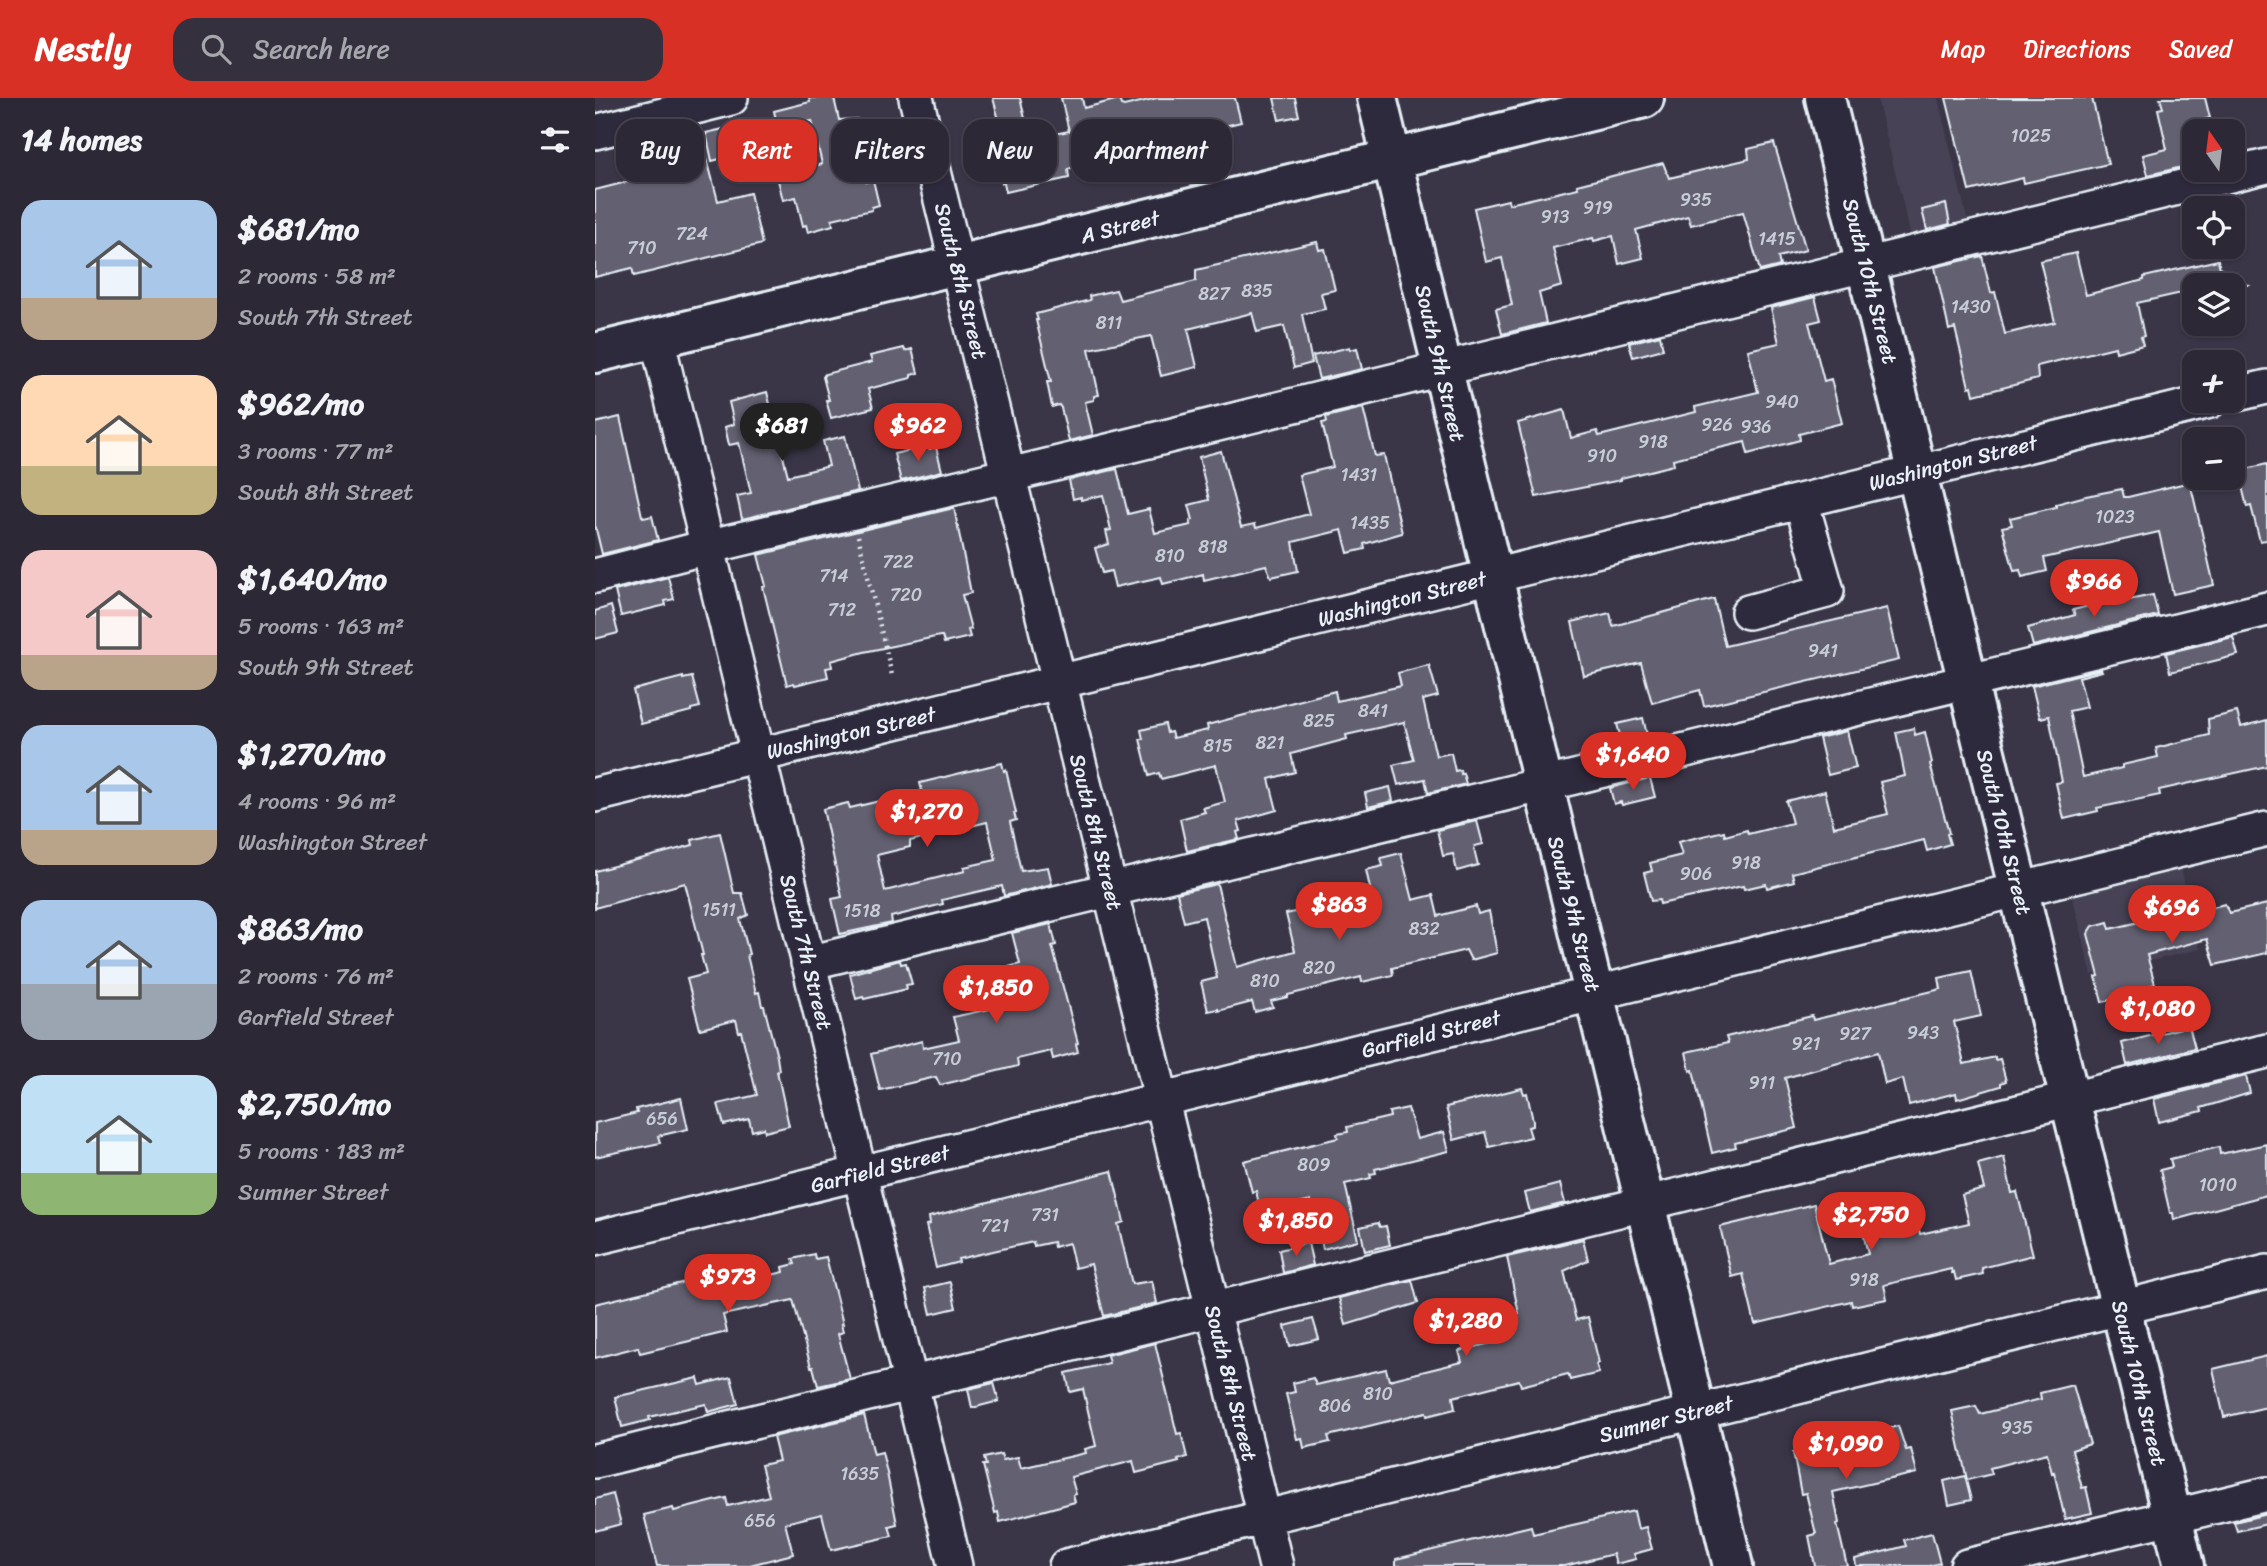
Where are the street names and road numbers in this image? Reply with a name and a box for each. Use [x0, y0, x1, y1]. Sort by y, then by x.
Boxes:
street label: South 10th Street [1831, 194, 1909, 368]
street label: A Street [1075, 198, 1165, 255]
street label: South 8th Street [923, 199, 999, 363]
street label: South 9th Street [1403, 281, 1477, 445]
street label: Washington Street [1865, 423, 2043, 502]
street label: Washington Street [1314, 559, 1492, 638]
street label: Washington Street [763, 695, 941, 771]
street label: South 10th Street [1965, 745, 2043, 919]
street label: South 8th Street [1058, 750, 1134, 914]
street label: South 9th Street [1536, 832, 1612, 996]
street label: South 7th Street [768, 870, 844, 1034]
street label: Garfield Street [1357, 998, 1506, 1070]
street label: Garfield Street [806, 1133, 955, 1205]
street label: South 10th Street [2100, 1296, 2178, 1470]
street label: South 8th Street [1193, 1301, 1269, 1465]
street label: Sumner Street [1595, 1384, 1739, 1454]

